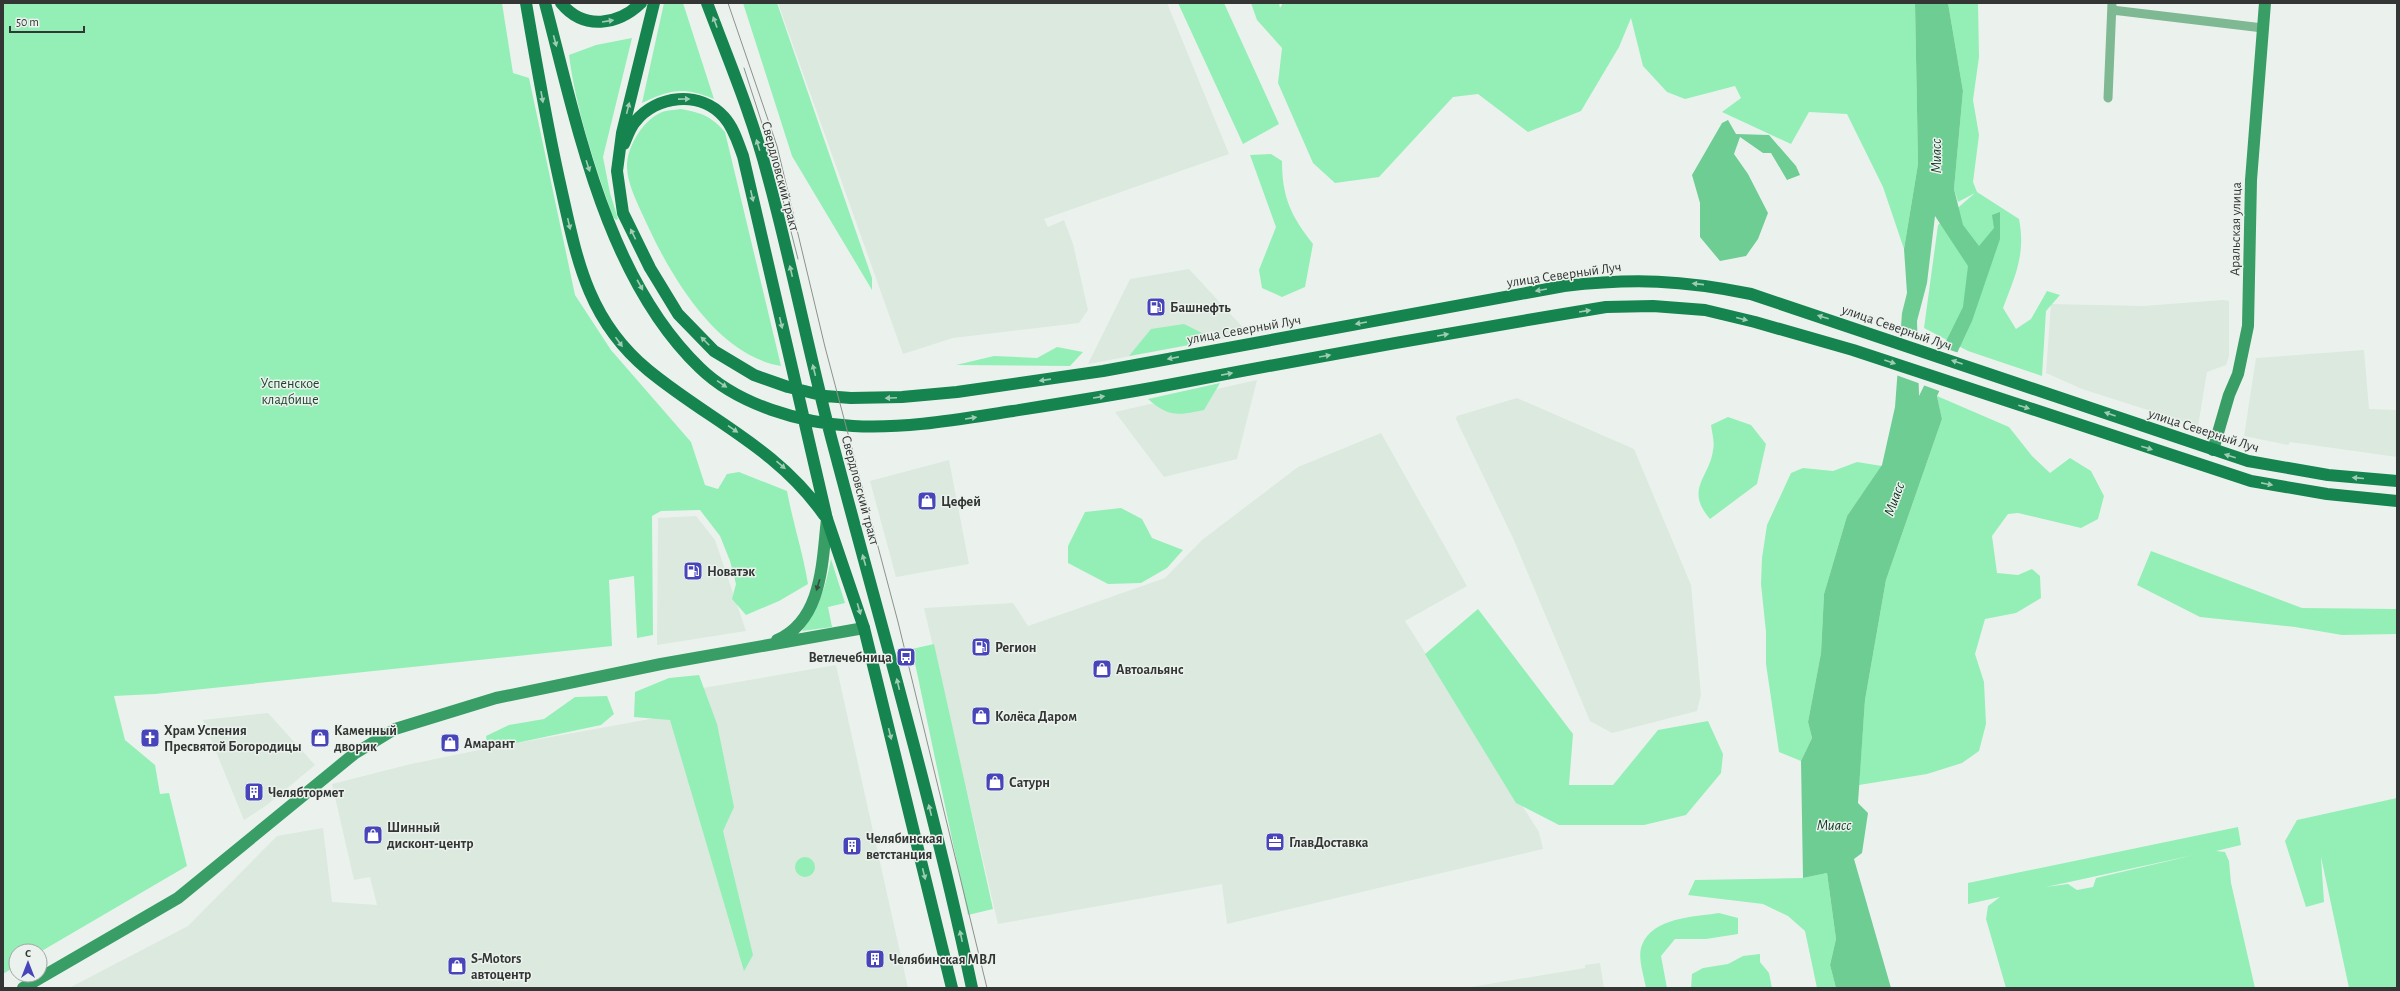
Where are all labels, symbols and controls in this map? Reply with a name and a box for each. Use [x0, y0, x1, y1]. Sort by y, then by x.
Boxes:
scale bar [10, 8, 84, 34]
text: 50 m [16, 16, 39, 28]
one-way arrow [711, 16, 717, 28]
one-way arrow [602, 18, 615, 24]
one-way arrow [552, 35, 558, 47]
one-way arrow [539, 91, 545, 103]
one-way arrow [678, 96, 691, 102]
one-way arrow [625, 102, 631, 114]
street label: Свердловский тракт [759, 120, 802, 234]
one-way arrow [755, 138, 761, 150]
water label: Миасс [1929, 138, 1944, 173]
one-way arrow [586, 161, 592, 173]
street label: Аральская улица [2228, 181, 2244, 276]
one-way arrow [749, 191, 755, 203]
one-way arrow [567, 218, 573, 230]
one-way arrow [630, 228, 636, 240]
street label: улица Северный Луч [1505, 260, 1622, 290]
one-way arrow [787, 265, 793, 277]
one-way arrow [636, 280, 643, 291]
one-way arrow [1692, 280, 1704, 287]
one-way arrow [1535, 287, 1547, 293]
fuel station icon: Башнефть [1145, 296, 1167, 318]
place label: Башнефть [1170, 301, 1231, 315]
street label: улица Северный Луч [1839, 302, 1954, 353]
one-way arrow [1579, 307, 1591, 313]
street label: улица Северный Луч [1185, 313, 1302, 347]
one-way arrow [1817, 314, 1829, 320]
one-way arrow [1736, 316, 1748, 322]
one-way arrow [778, 317, 784, 329]
one-way arrow [1355, 320, 1367, 326]
one-way arrow [1437, 332, 1450, 338]
one-way arrow [700, 336, 710, 346]
one-way arrow [615, 337, 623, 348]
one-way arrow [1319, 353, 1331, 359]
one-way arrow [1167, 355, 1179, 361]
one-way arrow [1884, 359, 1896, 365]
one-way arrow [1950, 359, 1962, 365]
one-way arrow [811, 364, 817, 376]
one-way arrow [1221, 370, 1233, 376]
park label: Успенское кладбище [261, 377, 319, 407]
one-way arrow [1038, 377, 1051, 383]
one-way arrow [716, 380, 728, 387]
one-way arrow [1093, 394, 1105, 400]
one-way arrow [884, 395, 897, 401]
one-way arrow [2018, 404, 2030, 410]
street label: улица Северный Луч [2146, 406, 2261, 455]
one-way arrow [2103, 411, 2115, 417]
one-way arrow [965, 415, 977, 421]
one-way arrow [728, 425, 739, 433]
street label: Свердловский тракт [839, 434, 882, 548]
one-way arrow [2142, 445, 2154, 451]
one-way arrow [2224, 452, 2236, 458]
one-way arrow [776, 460, 785, 469]
one-way arrow [2352, 474, 2364, 481]
water label: Миасс [1881, 479, 1908, 518]
one-way arrow [2261, 482, 2273, 488]
shop icon: Цефей [916, 490, 938, 512]
place label: Цефей [941, 495, 981, 509]
one-way arrow [861, 553, 867, 565]
fuel station icon: Новатэк [682, 560, 704, 582]
place label: Новатэк [707, 565, 755, 579]
one-way arrow [815, 580, 821, 592]
one-way arrow [856, 603, 862, 615]
fuel station icon: Регион [970, 636, 992, 658]
place label: Регион [995, 641, 1036, 655]
bus stop icon: Ветлечебница [895, 646, 917, 668]
place label: Ветлечебница [808, 651, 892, 665]
shop icon: Автоальянс [1091, 658, 1113, 680]
place label: Автоальянс [1116, 663, 1184, 677]
one-way arrow [895, 678, 901, 690]
shop icon: Колёса Даром [970, 705, 992, 727]
place label: Колёса Даром [995, 710, 1077, 724]
place label: Храм Успения Пресвятой Богородицы [164, 724, 302, 754]
place label: Каменный дворик [334, 724, 397, 754]
church icon: Храм Успения Пресвятой Богородицы [139, 727, 161, 749]
shop icon: Каменный дворик [309, 727, 331, 749]
one-way arrow [887, 728, 893, 740]
shop icon: Амарант [439, 732, 461, 754]
place label: Амарант [464, 737, 515, 751]
shop icon: Сатурн [984, 771, 1006, 793]
place label: Сатурн [1009, 776, 1050, 790]
building icon: Челябтормет [243, 781, 265, 803]
place label: Челябтормет [268, 786, 344, 800]
one-way arrow [927, 804, 933, 816]
water label: Миасс [1817, 818, 1852, 833]
place label: Шинный дисконт-центр [387, 821, 473, 851]
shop icon: Шинный дисконт-центр [362, 824, 384, 846]
office icon: ГлавДоставка [1264, 831, 1286, 853]
place label: Челябинская ветстанция [866, 832, 943, 862]
building icon: Челябинская ветстанция [841, 835, 863, 857]
place label: ГлавДоставка [1289, 836, 1369, 850]
one-way arrow [921, 868, 927, 880]
one-way arrow [958, 930, 964, 942]
north arrow [8, 943, 48, 983]
text: С [25, 948, 31, 959]
building icon: Челябинская МВЛ [864, 948, 886, 970]
place label: S-Motors автоцентр [471, 952, 531, 982]
place label: Челябинская МВЛ [889, 953, 996, 967]
shop icon: S-Motors автоцентр [446, 955, 468, 977]

